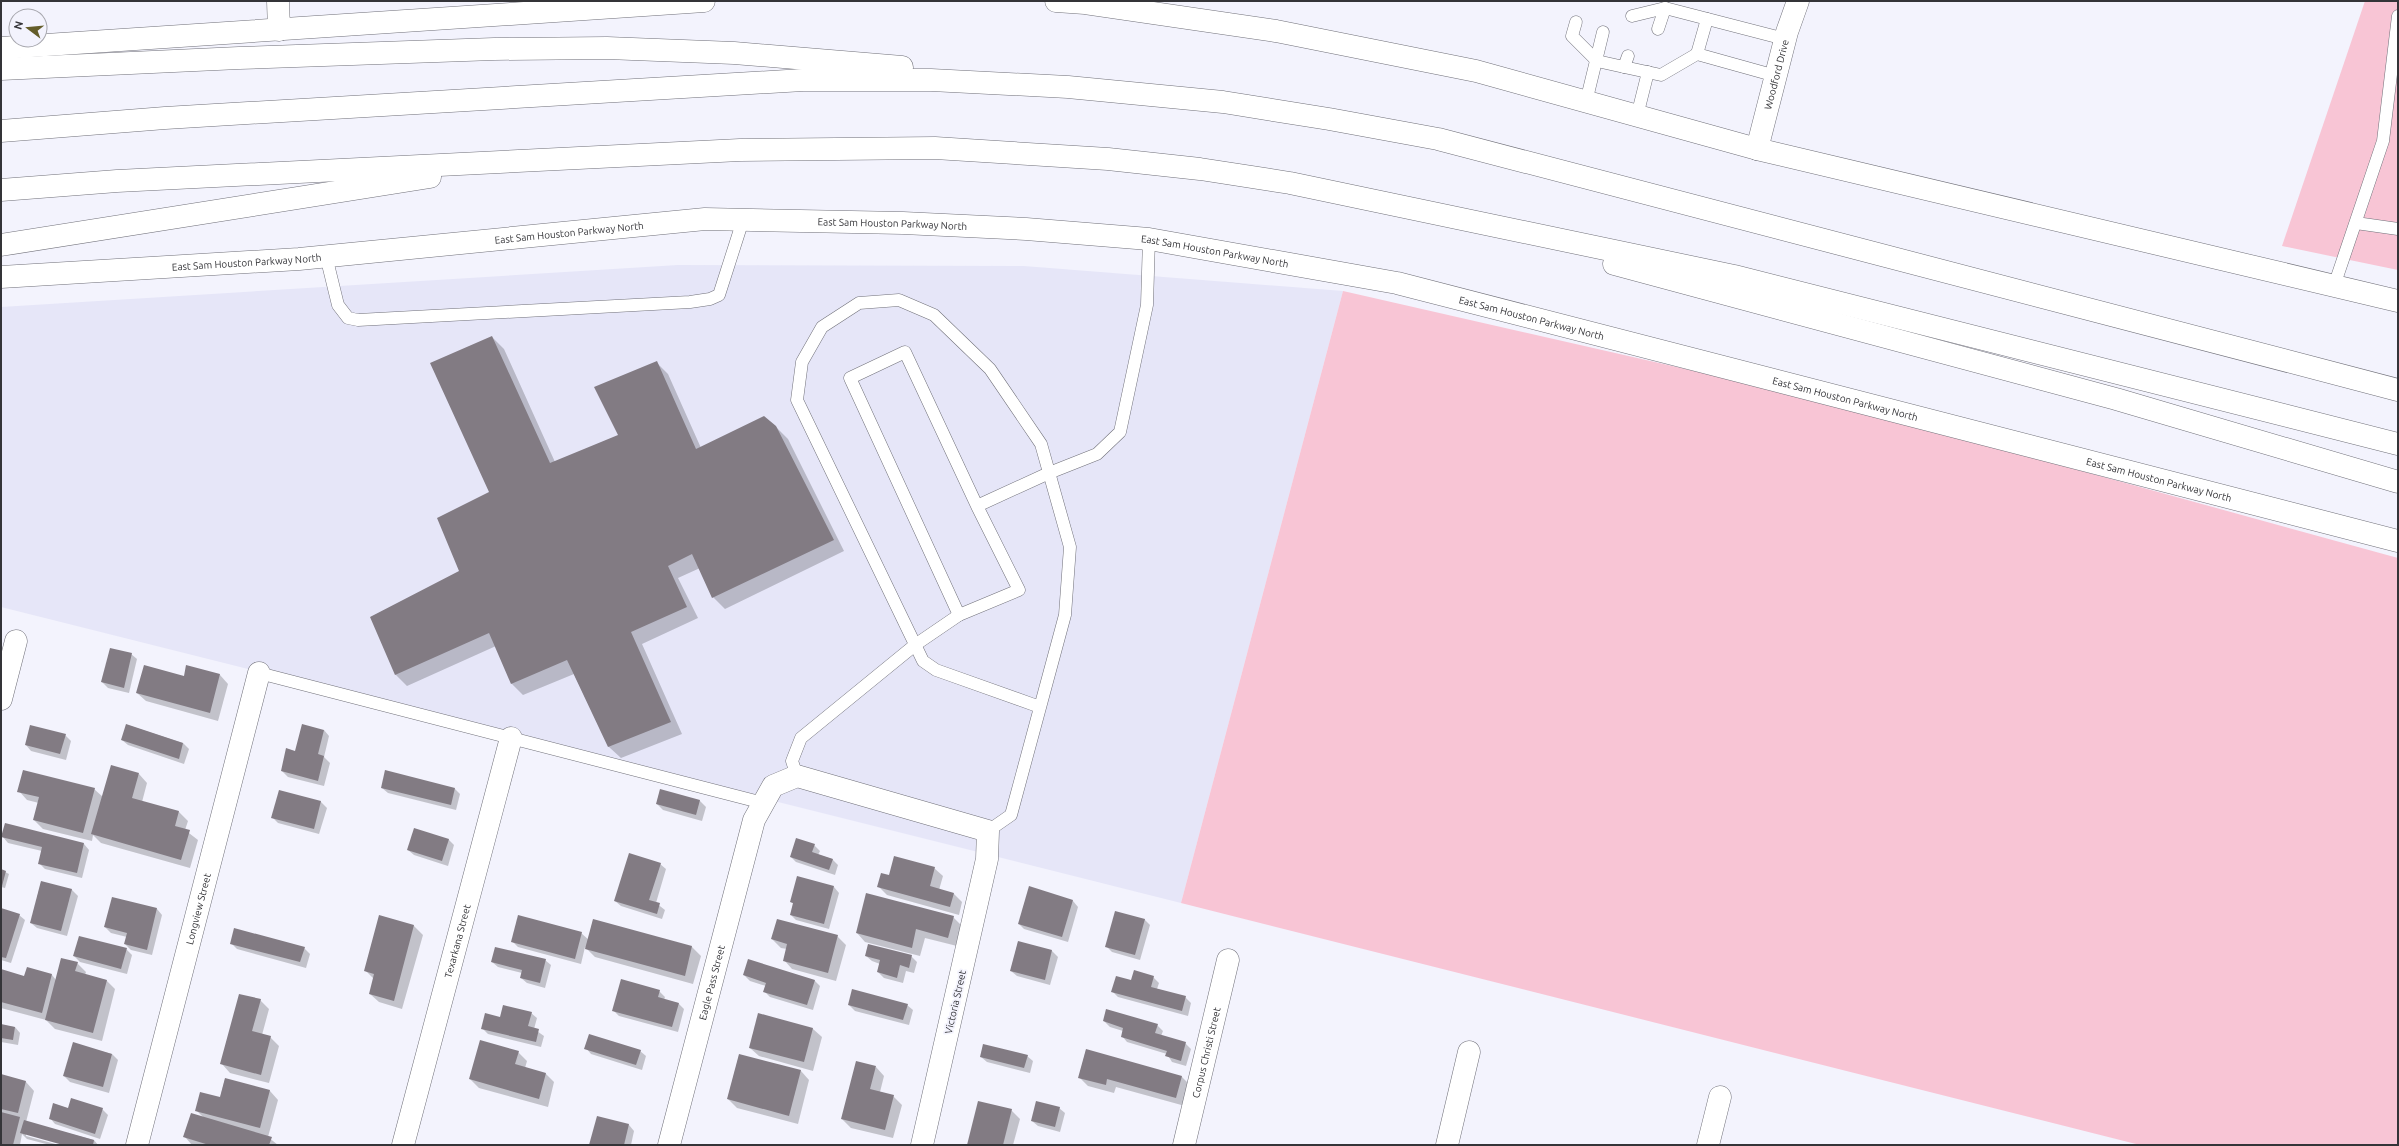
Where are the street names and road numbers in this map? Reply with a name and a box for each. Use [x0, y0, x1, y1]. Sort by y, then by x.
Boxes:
street label: Woodford Drive [1762, 38, 1791, 111]
street label: East Sam Houston Parkway North [817, 216, 967, 232]
street label: East Sam Houston Parkway North [494, 220, 644, 246]
street label: East Sam Houston Parkway North [1141, 233, 1289, 270]
street label: East Sam Houston Parkway North [172, 252, 322, 273]
street label: East Sam Houston Parkway North [1458, 294, 1605, 342]
street label: East Sam Houston Parkway North [1771, 375, 1919, 423]
street label: East Sam Houston Parkway North [2085, 456, 2233, 504]
street label: Longview Street [184, 872, 213, 946]
street label: Texarkana Street [443, 903, 473, 979]
street label: Eagle Pass Street [697, 944, 727, 1021]
street label: Victoria Street [943, 969, 968, 1035]
street label: Corpus Christi Street [1190, 1006, 1223, 1099]

